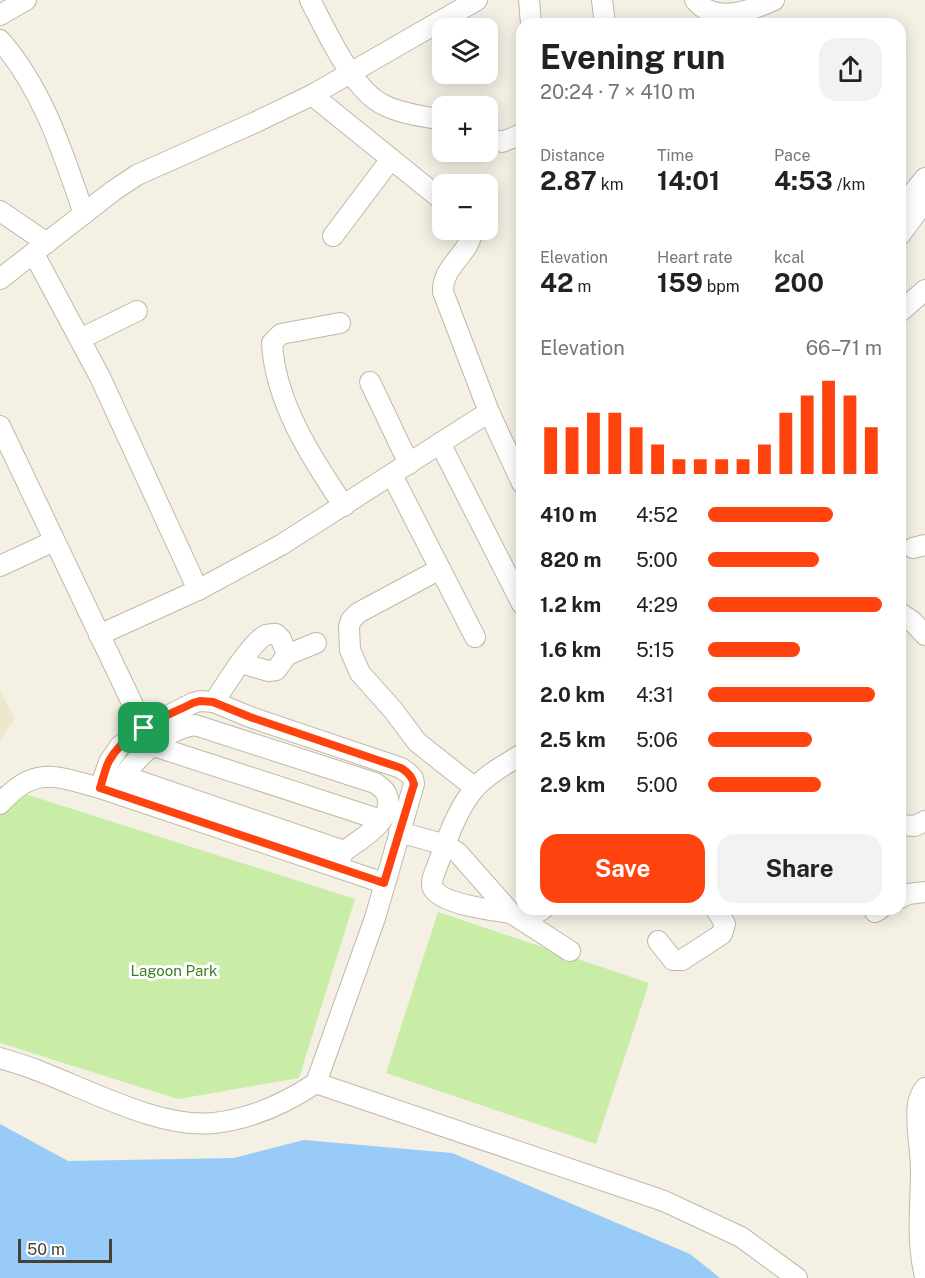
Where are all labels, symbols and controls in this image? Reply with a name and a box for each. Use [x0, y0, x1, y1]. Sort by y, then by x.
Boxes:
map controls [432, 18, 498, 240]
button: layers [432, 18, 498, 84]
text: Evening run [540, 38, 725, 76]
button: share [819, 38, 882, 101]
text: 20:24 · 7 × 410 m [540, 80, 695, 104]
button: + [432, 96, 498, 162]
text: Distance [540, 146, 605, 165]
text: Time [657, 146, 693, 165]
text: Pace [774, 146, 811, 165]
text: 2.87 [540, 165, 597, 196]
text: 14:01 [657, 165, 720, 196]
text: 4:53 [774, 165, 833, 196]
button: − [432, 174, 498, 240]
text: km [597, 175, 624, 194]
text: /km [833, 175, 865, 194]
text: Elevation [540, 248, 608, 267]
text: Heart rate [657, 248, 733, 267]
text: kcal [774, 248, 805, 267]
text: 42 [540, 267, 574, 298]
text: 159 [657, 267, 703, 298]
text: 200 [774, 267, 824, 298]
text: m [574, 277, 591, 296]
text: bpm [703, 277, 740, 296]
text: Elevation [540, 336, 625, 360]
text: 66–71 m [806, 336, 882, 360]
text: 410 m [540, 503, 597, 527]
text: 4:52 [636, 503, 678, 527]
text: 820 m [540, 548, 601, 572]
text: 5:00 [636, 548, 678, 572]
text: 1.2 km [540, 593, 601, 617]
text: 4:29 [636, 593, 678, 617]
text: 1.6 km [540, 638, 601, 662]
text: 5:15 [636, 638, 674, 662]
text: 2.0 km [540, 683, 605, 707]
text: 4:31 [636, 683, 674, 707]
pin [118, 702, 169, 753]
icon: arrive [127, 711, 160, 744]
text: 2.5 km [540, 728, 606, 752]
text: 5:06 [636, 728, 678, 752]
text: 2.9 km [540, 773, 605, 797]
text: 5:00 [636, 773, 678, 797]
button: Save [540, 834, 705, 903]
button: Share [717, 834, 882, 903]
park label: Lagoon Park [130, 962, 218, 979]
scale bar [18, 1236, 112, 1264]
text: 50 m [27, 1240, 65, 1259]

